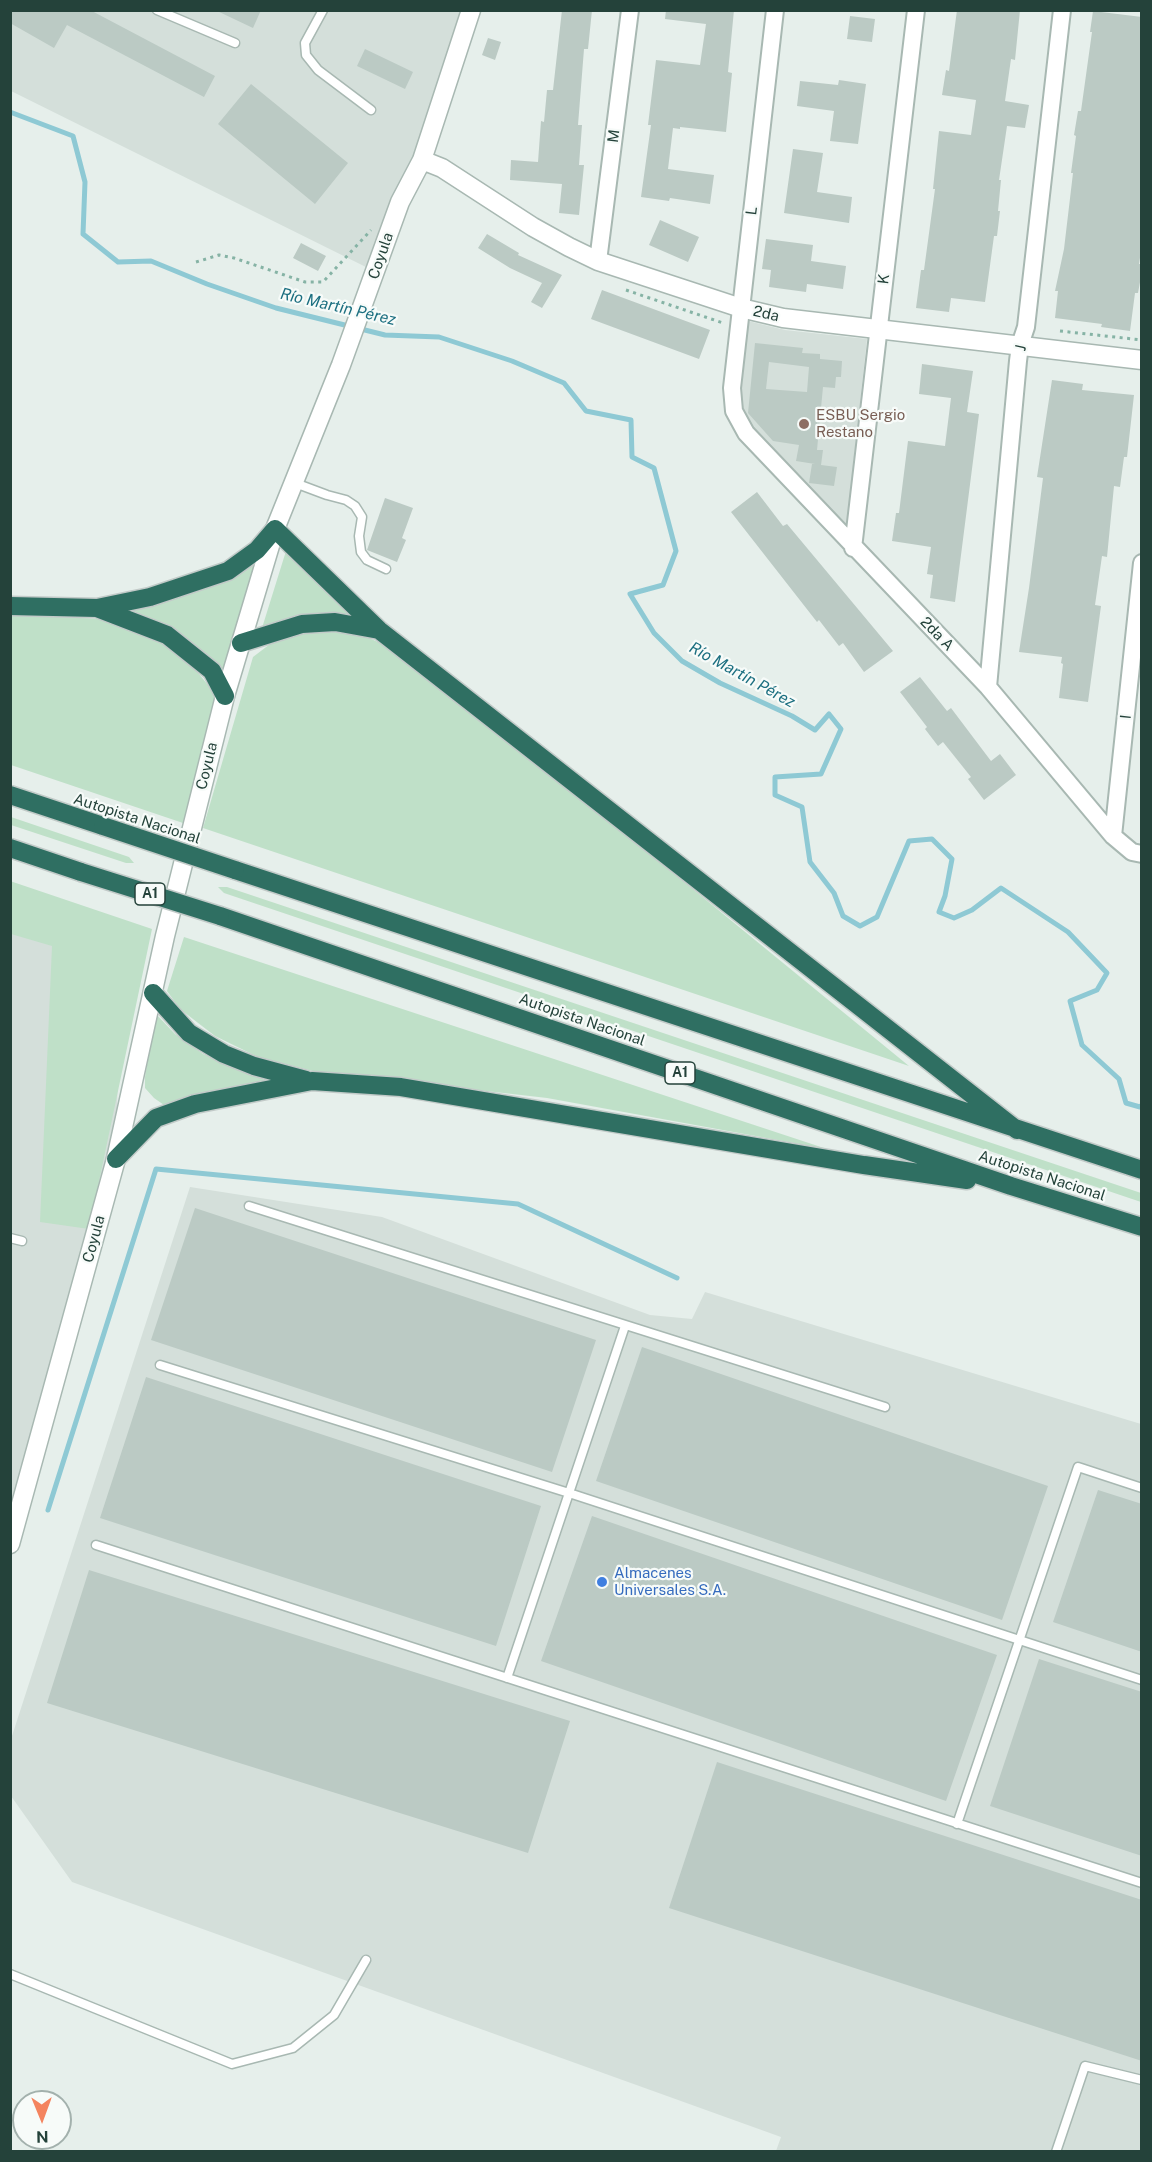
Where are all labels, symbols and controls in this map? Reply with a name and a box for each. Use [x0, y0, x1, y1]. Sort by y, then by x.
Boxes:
street label: M [604, 128, 624, 144]
street label: L [743, 206, 761, 216]
street label: Coyula [365, 230, 397, 282]
street label: K [874, 273, 894, 285]
water label: Río Martín Pérez [278, 284, 398, 330]
street label: 2da [751, 302, 781, 326]
street label: J [1012, 343, 1030, 353]
place label: ESBU Sergio Restano [816, 406, 905, 441]
marker: ESBU Sergio Restano [797, 417, 811, 431]
street label: 2da A [916, 613, 958, 655]
water label: Río Martín Pérez [686, 638, 798, 712]
street label: I [1117, 714, 1135, 720]
street label: Coyula [192, 740, 222, 792]
street label: Autopista Nacional [71, 790, 203, 848]
road number: A1 [135, 883, 165, 905]
street label: Autopista Nacional [516, 990, 648, 1050]
road number: A1 [665, 1062, 695, 1084]
street label: Autopista Nacional [976, 1147, 1108, 1205]
street label: Coyula [79, 1213, 109, 1265]
place label: Almacenes Universales S.A. [614, 1564, 726, 1599]
marker: Almacenes Universales S.A. [595, 1575, 609, 1589]
north arrow [12, 2090, 72, 2150]
text: N [36, 2127, 49, 2146]

